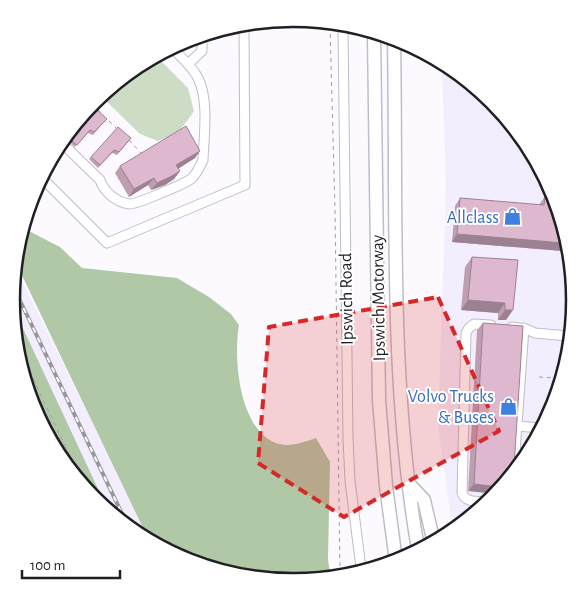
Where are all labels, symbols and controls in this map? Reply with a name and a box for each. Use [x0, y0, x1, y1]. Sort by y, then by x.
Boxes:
shop icon: Allclass [503, 207, 523, 227]
place label: Allclass [447, 209, 499, 227]
street label: Ipswich Motorway [369, 234, 389, 362]
street label: Ipswich Road [337, 253, 357, 345]
place label: Volvo Trucks & Buses [408, 388, 494, 427]
shop icon: Volvo Trucks & Buses [498, 396, 518, 416]
scale bar [22, 548, 120, 580]
text: 100 m [30, 558, 65, 573]

